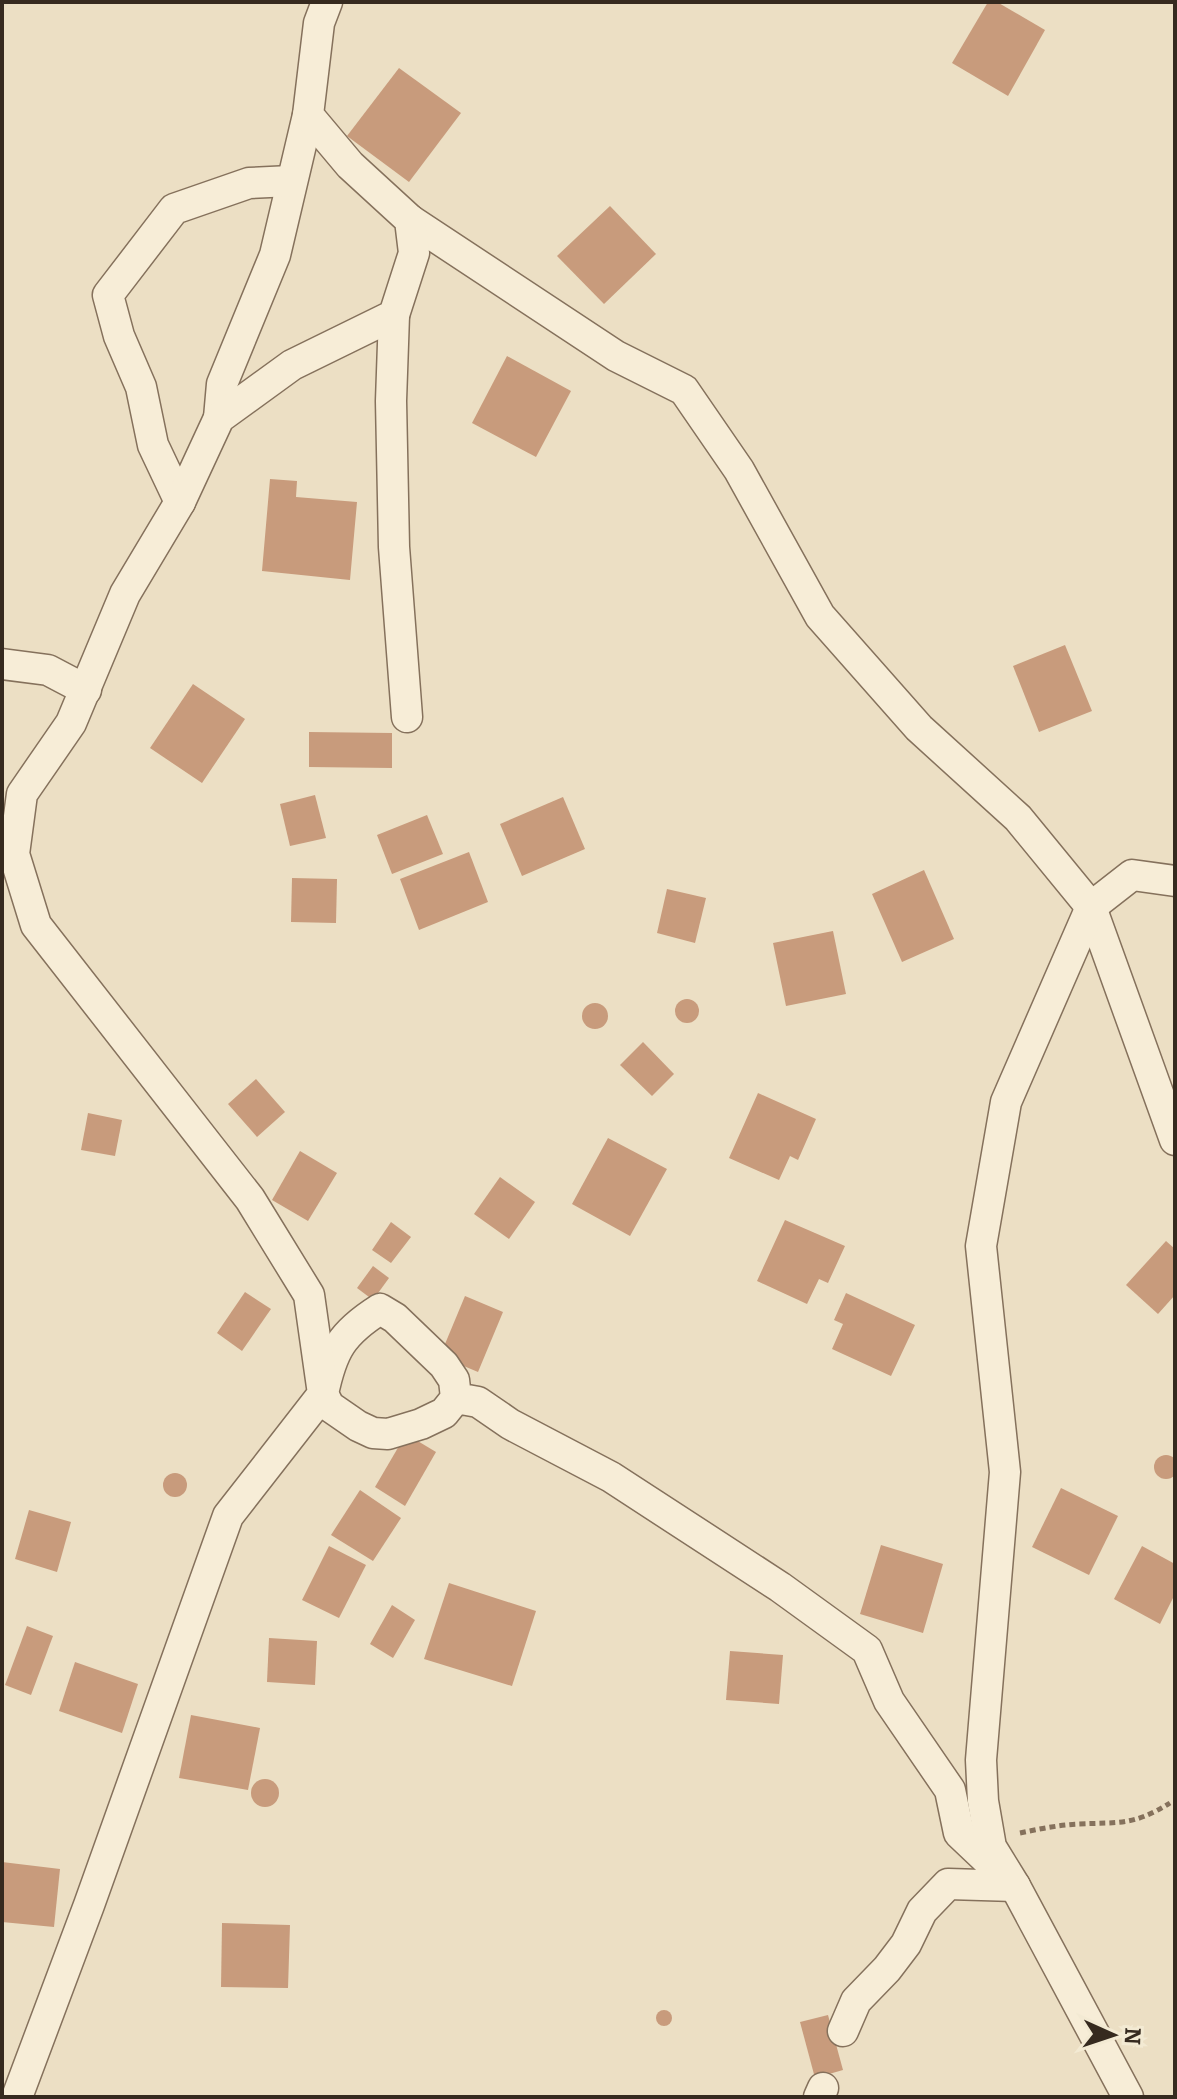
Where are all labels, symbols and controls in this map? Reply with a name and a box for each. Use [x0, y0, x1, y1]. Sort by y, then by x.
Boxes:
north arrow [1073, 1995, 1153, 2075]
text: N [1119, 2027, 1146, 2045]

